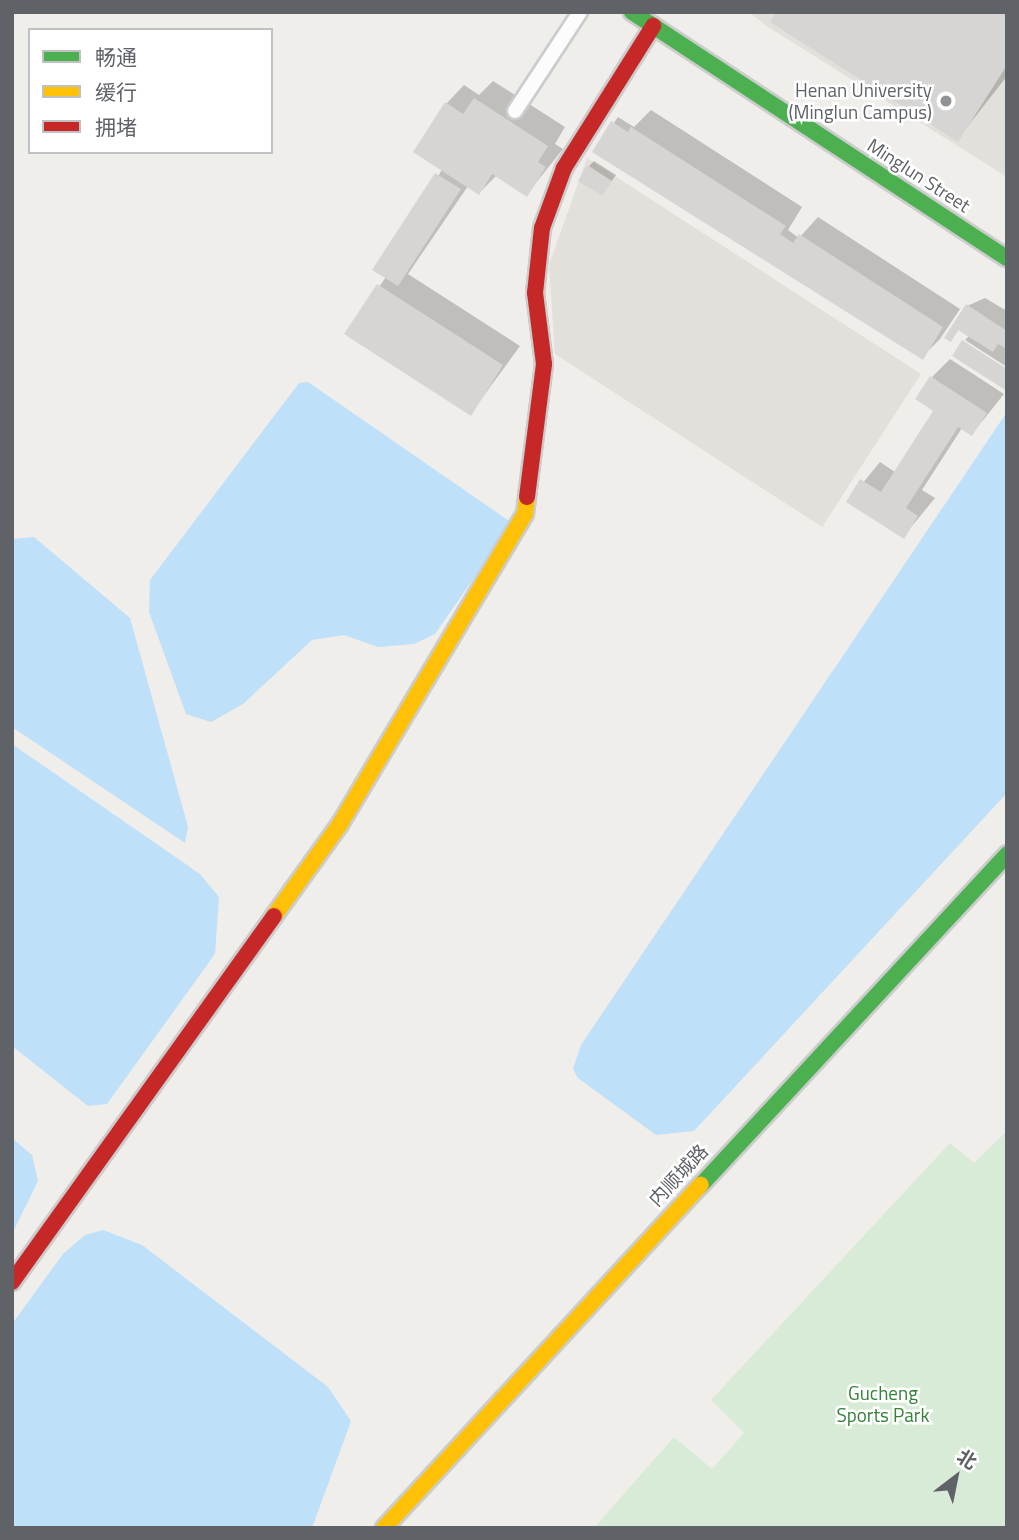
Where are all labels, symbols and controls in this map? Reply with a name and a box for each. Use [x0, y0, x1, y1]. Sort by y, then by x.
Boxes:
legend [28, 28, 273, 154]
text: 畅通 [95, 41, 137, 73]
text: 缓行 [95, 76, 137, 108]
place label: Henan University (Minglun Campus) [788, 79, 932, 123]
marker: Henan University (Minglun Campus) [938, 93, 954, 109]
text: 拥堵 [95, 111, 137, 143]
street label: Minglun Street [863, 133, 975, 217]
street label: 内顺城路 [644, 1139, 712, 1211]
park label: Gucheng Sports Park [837, 1382, 929, 1426]
text: 北 [952, 1441, 983, 1476]
north arrow [921, 1442, 991, 1512]

